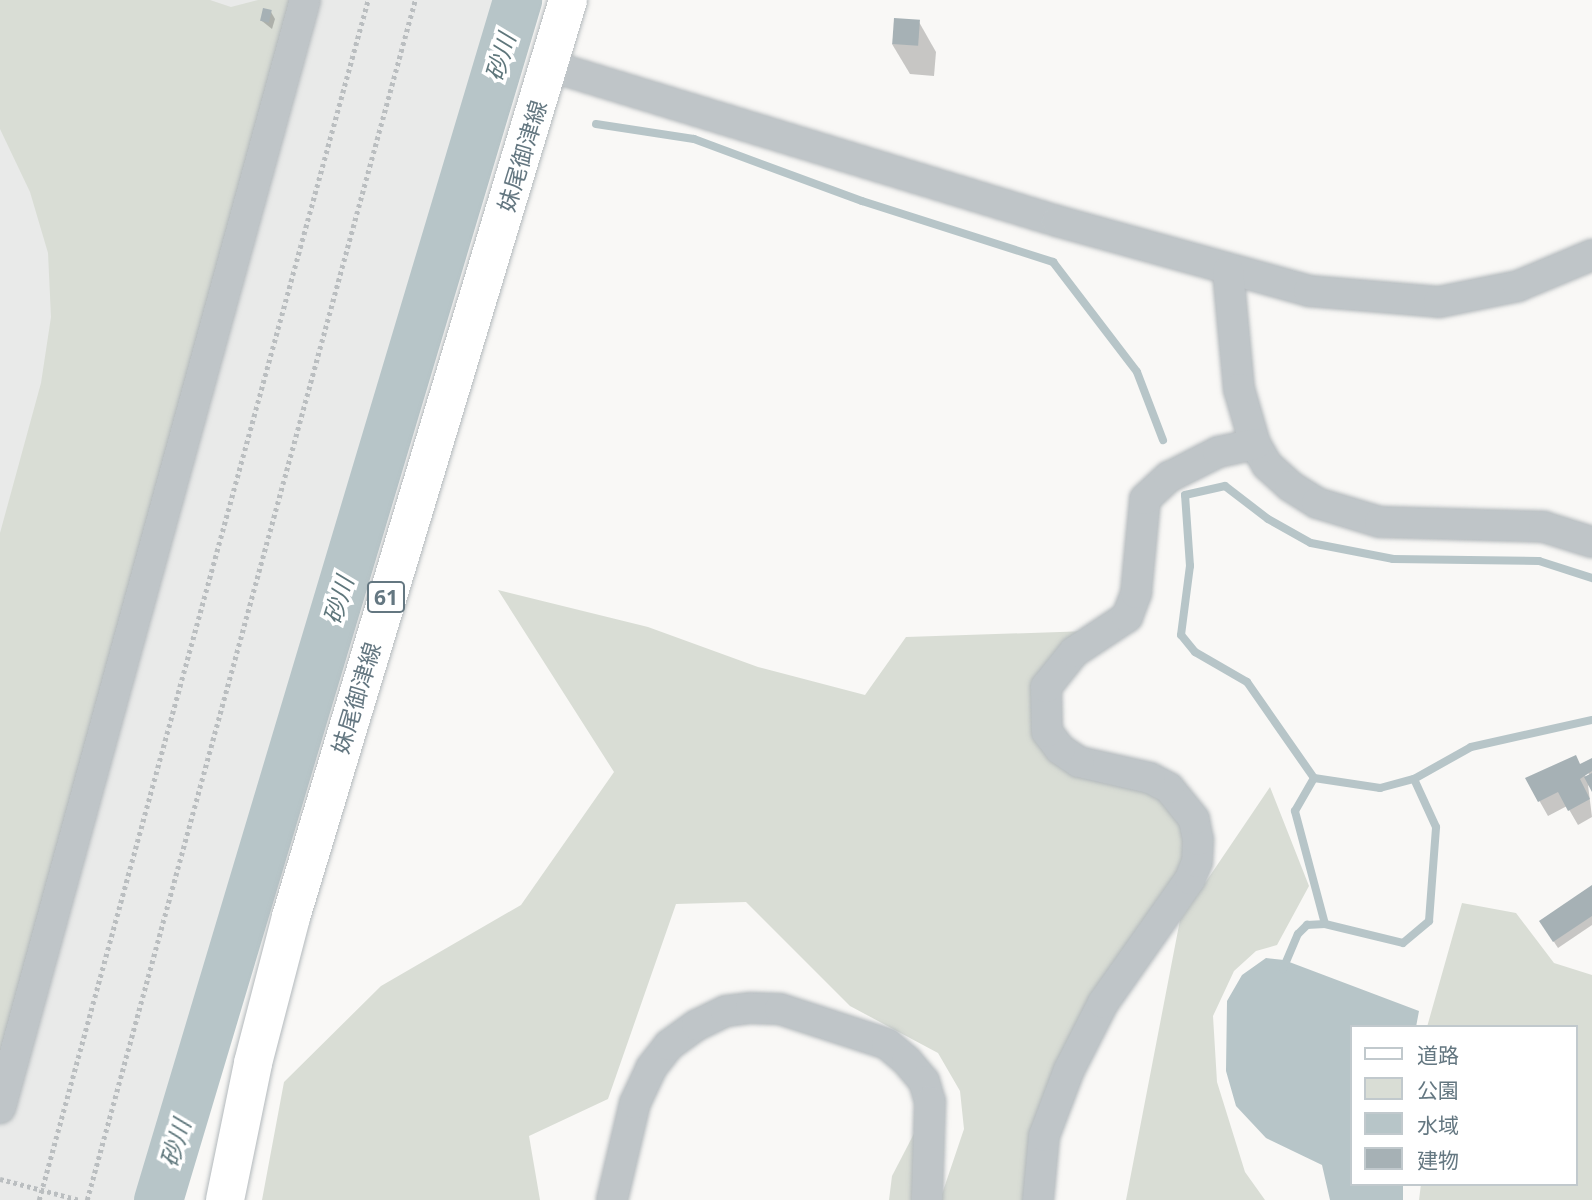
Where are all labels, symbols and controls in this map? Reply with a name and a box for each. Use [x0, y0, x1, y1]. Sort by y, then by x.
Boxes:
water label: 砂川 [479, 30, 521, 84]
street label: 妹尾御津線 [492, 97, 552, 215]
water label: 砂川 [317, 573, 359, 627]
road number: 61 [367, 580, 405, 614]
street label: 妹尾御津線 [326, 639, 386, 757]
legend [1350, 1025, 1578, 1186]
text: 道路 [1417, 1041, 1459, 1069]
text: 公園 [1417, 1076, 1459, 1104]
text: 水域 [1417, 1111, 1459, 1139]
water label: 砂川 [154, 1116, 196, 1170]
text: 建物 [1417, 1146, 1459, 1174]

